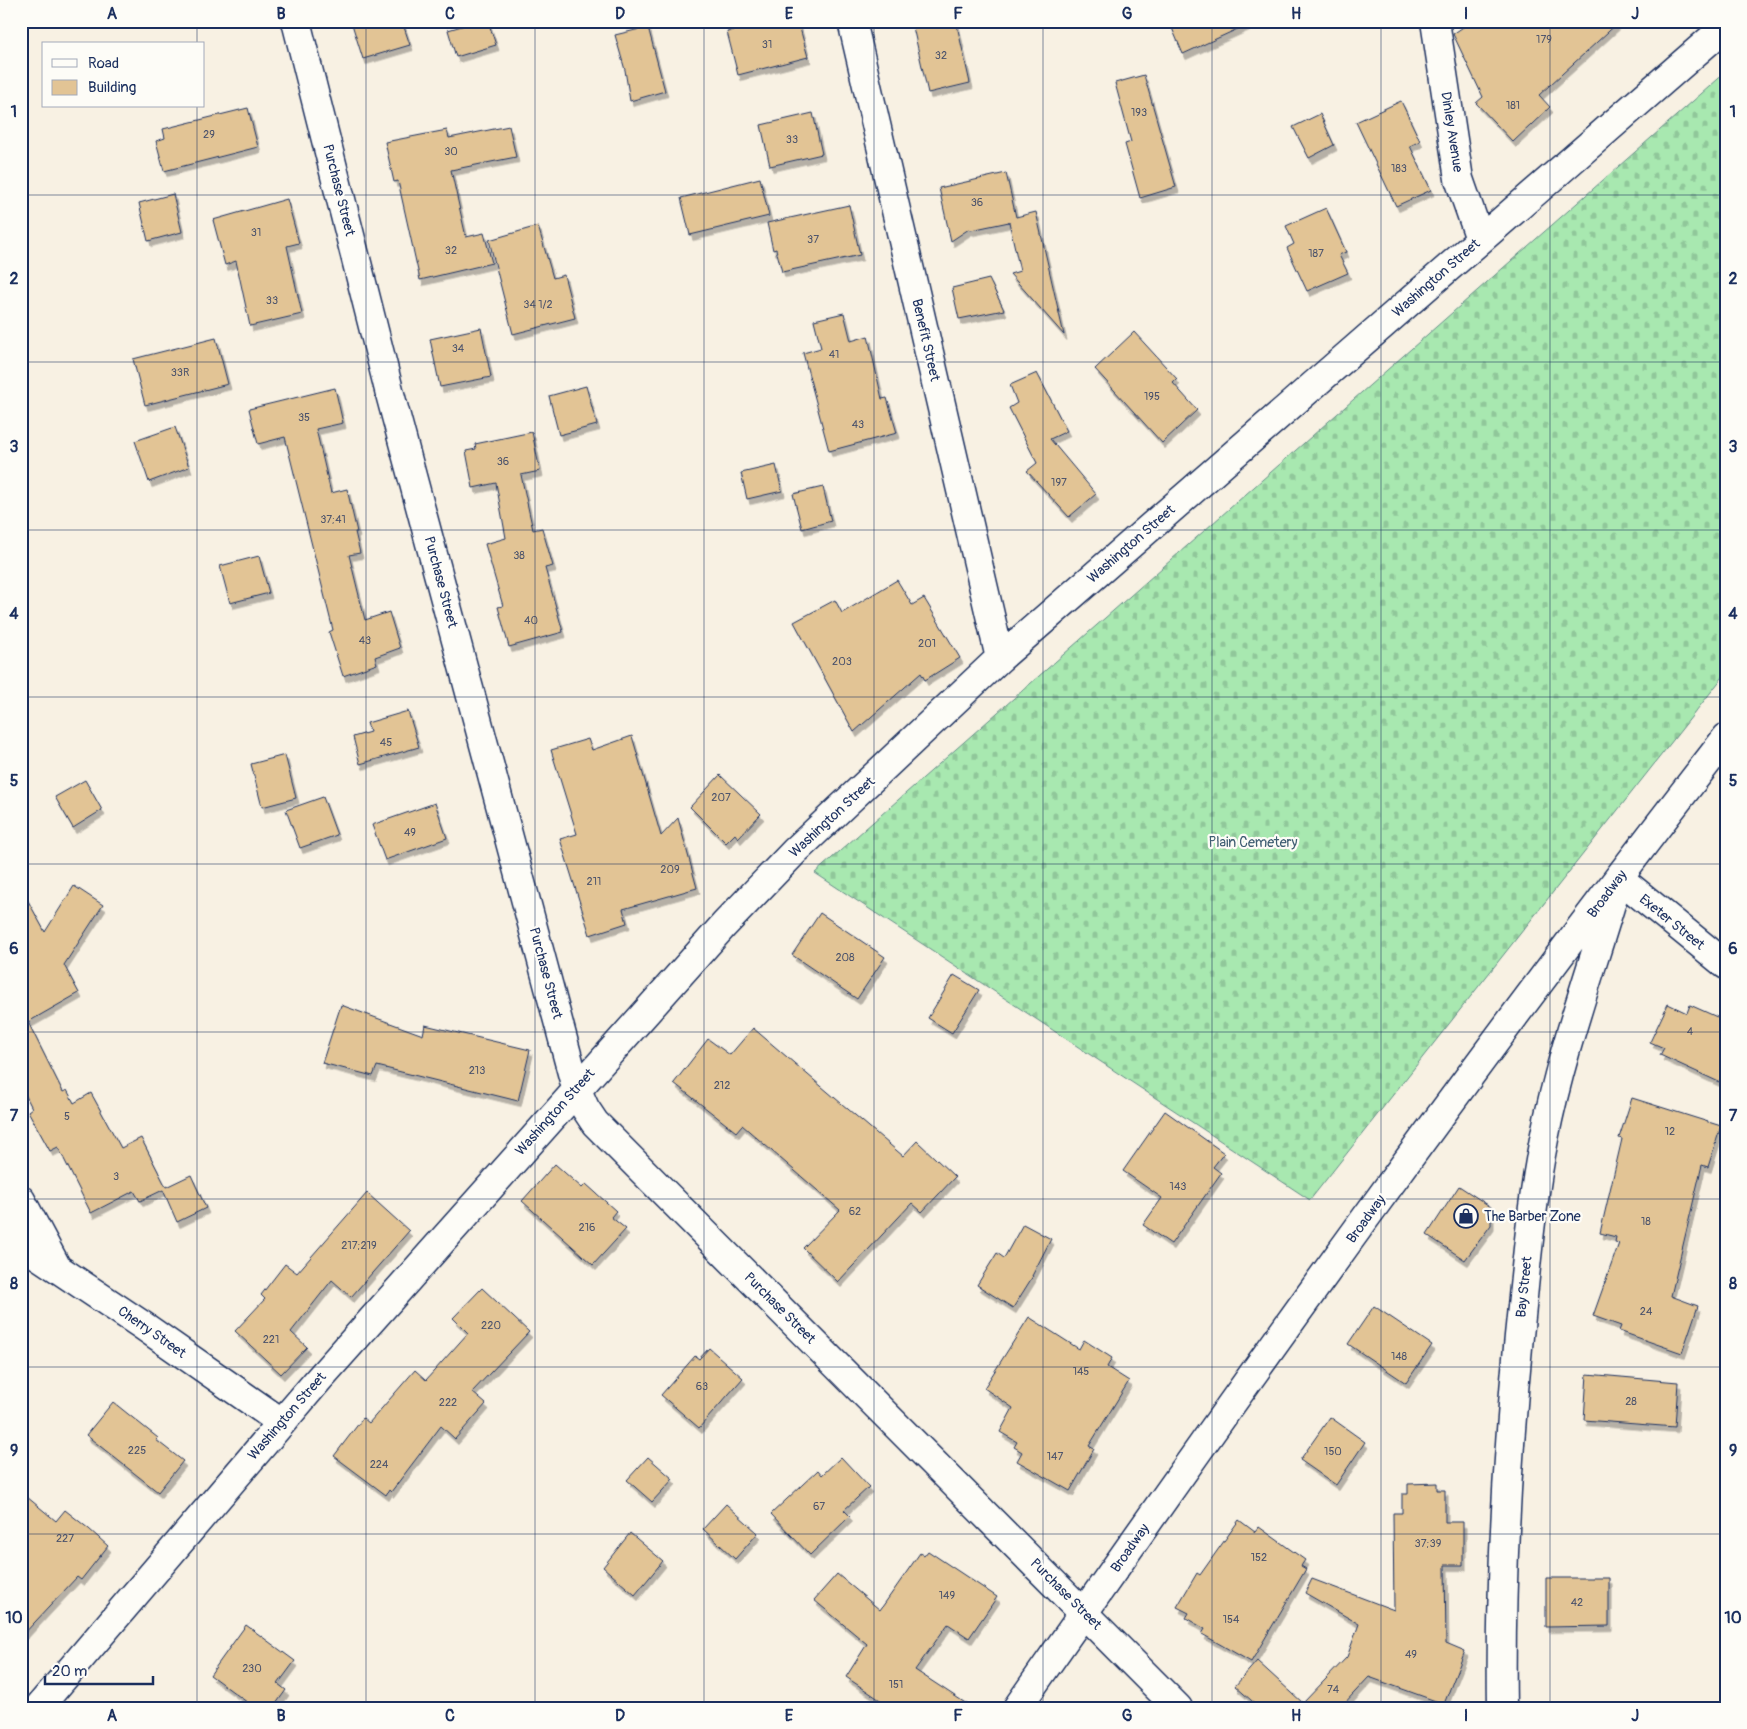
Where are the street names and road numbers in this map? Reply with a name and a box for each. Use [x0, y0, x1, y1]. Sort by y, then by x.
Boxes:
street label: Dinley Avenue [1437, 90, 1467, 174]
street label: Purchase Street [319, 142, 359, 238]
street label: Washington Street [1389, 235, 1484, 321]
street label: Benefit Street [908, 297, 944, 383]
street label: Washington Street [1084, 501, 1179, 587]
street label: Purchase Street [421, 534, 461, 630]
street label: Washington Street [786, 773, 879, 861]
street label: Broadway [1584, 867, 1630, 921]
street label: Exeter Street [1636, 891, 1708, 954]
street label: Purchase Street [526, 925, 566, 1021]
street label: Washington Street [512, 1065, 599, 1159]
street label: Broadway [1343, 1192, 1389, 1246]
street label: Bay Street [1512, 1255, 1536, 1318]
street label: Purchase Street [741, 1269, 820, 1348]
street label: Cherry Street [115, 1302, 190, 1362]
street label: Washington Street [244, 1368, 330, 1463]
street label: Broadway [1107, 1520, 1153, 1576]
street label: Purchase Street [1027, 1555, 1106, 1634]

